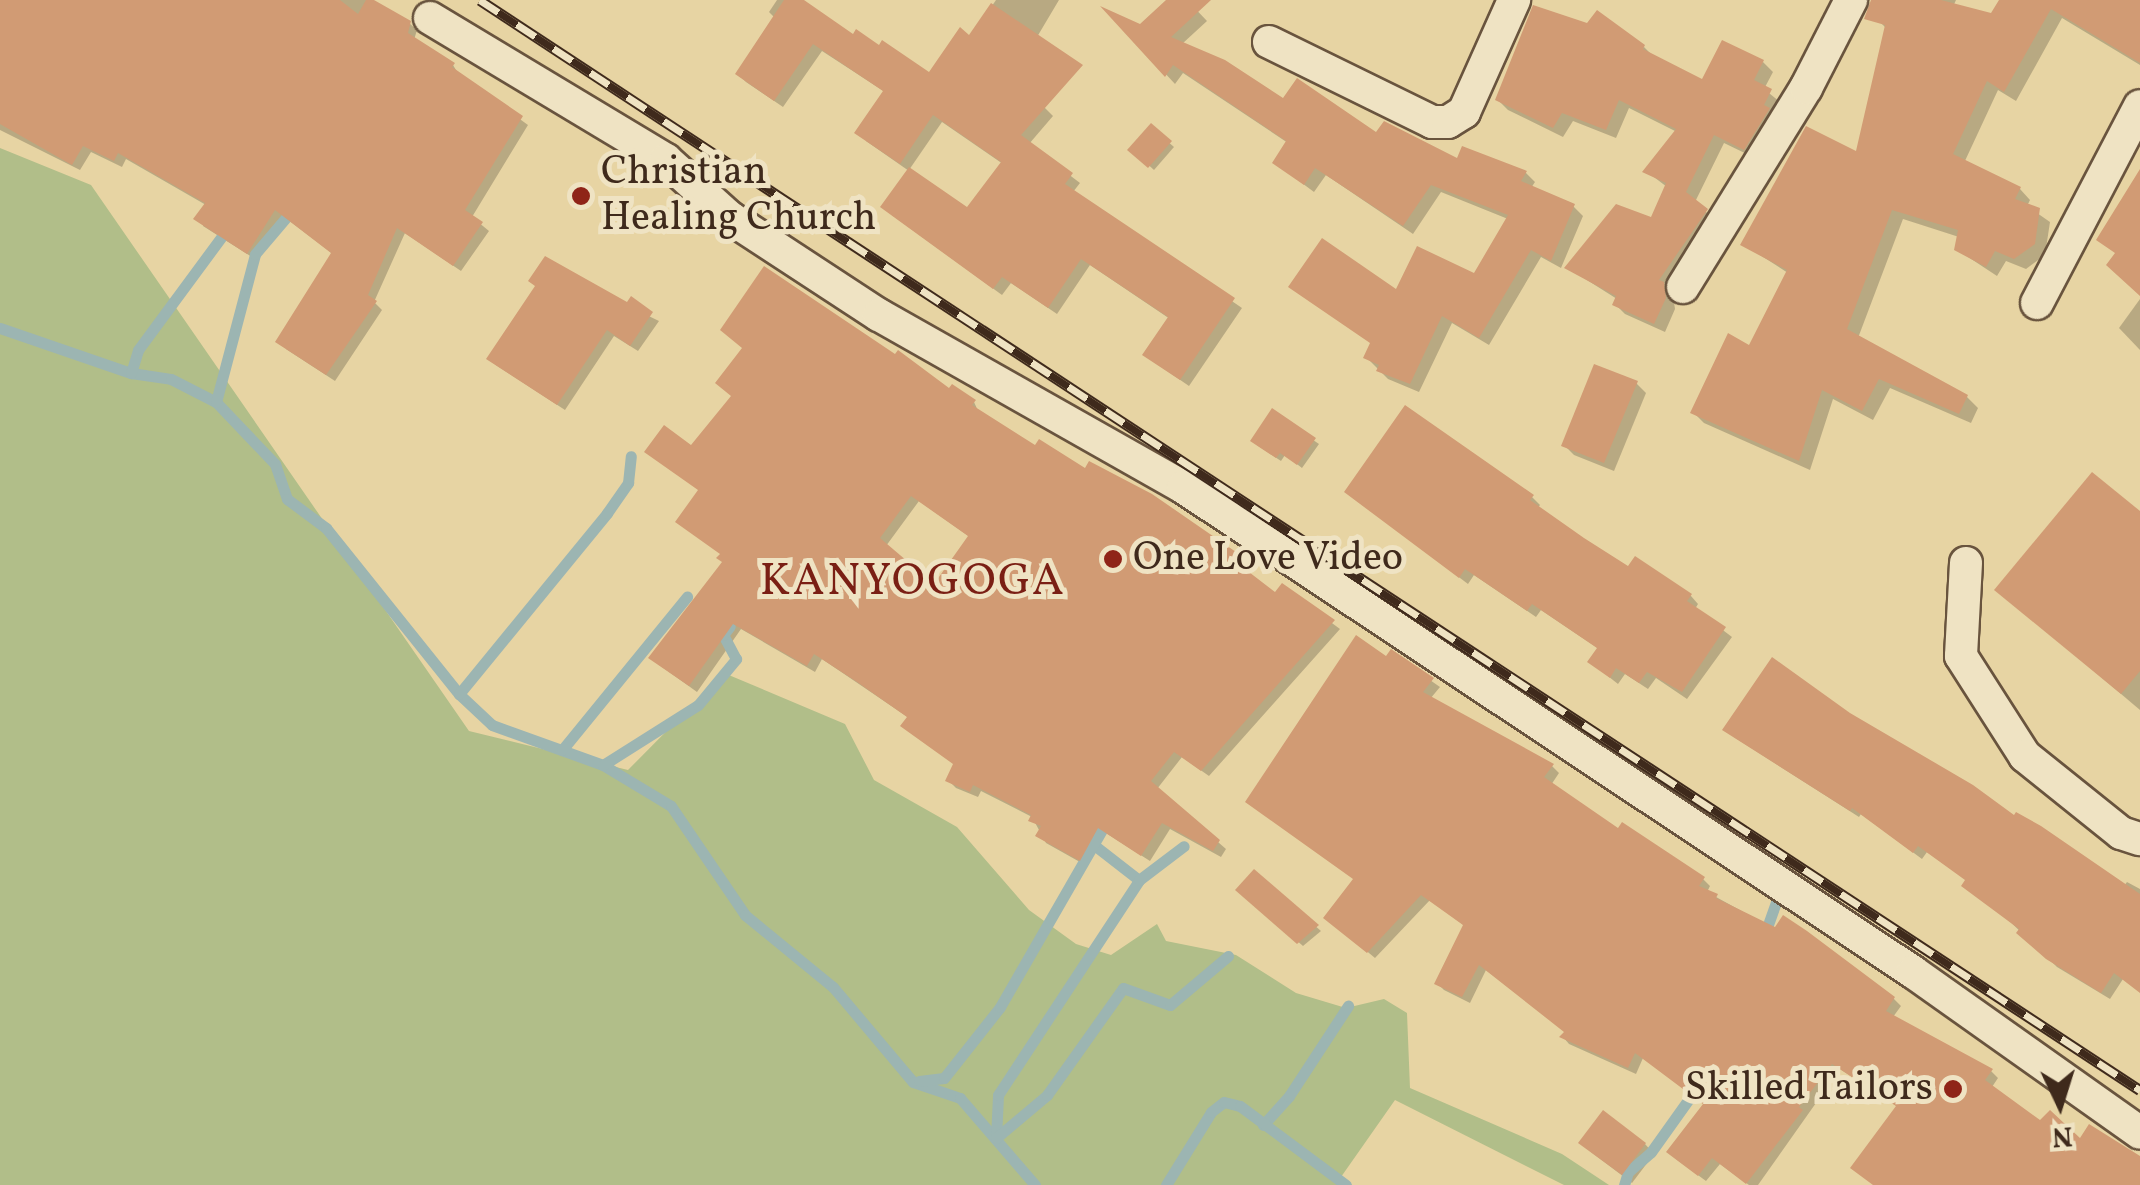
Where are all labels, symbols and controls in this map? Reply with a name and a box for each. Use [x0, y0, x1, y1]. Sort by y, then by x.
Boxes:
place label: Christian Healing Church [601, 149, 876, 243]
marker: Christian Healing Church [570, 185, 592, 207]
place label: One Love Video [1133, 535, 1404, 583]
marker: One Love Video [1102, 548, 1124, 570]
district label: KANYOGOGA [760, 556, 1066, 610]
north arrow [2010, 1055, 2110, 1155]
place label: Skilled Tailors [1684, 1065, 1933, 1113]
marker: Skilled Tailors [1942, 1078, 1964, 1100]
text: N [2051, 1115, 2074, 1156]

